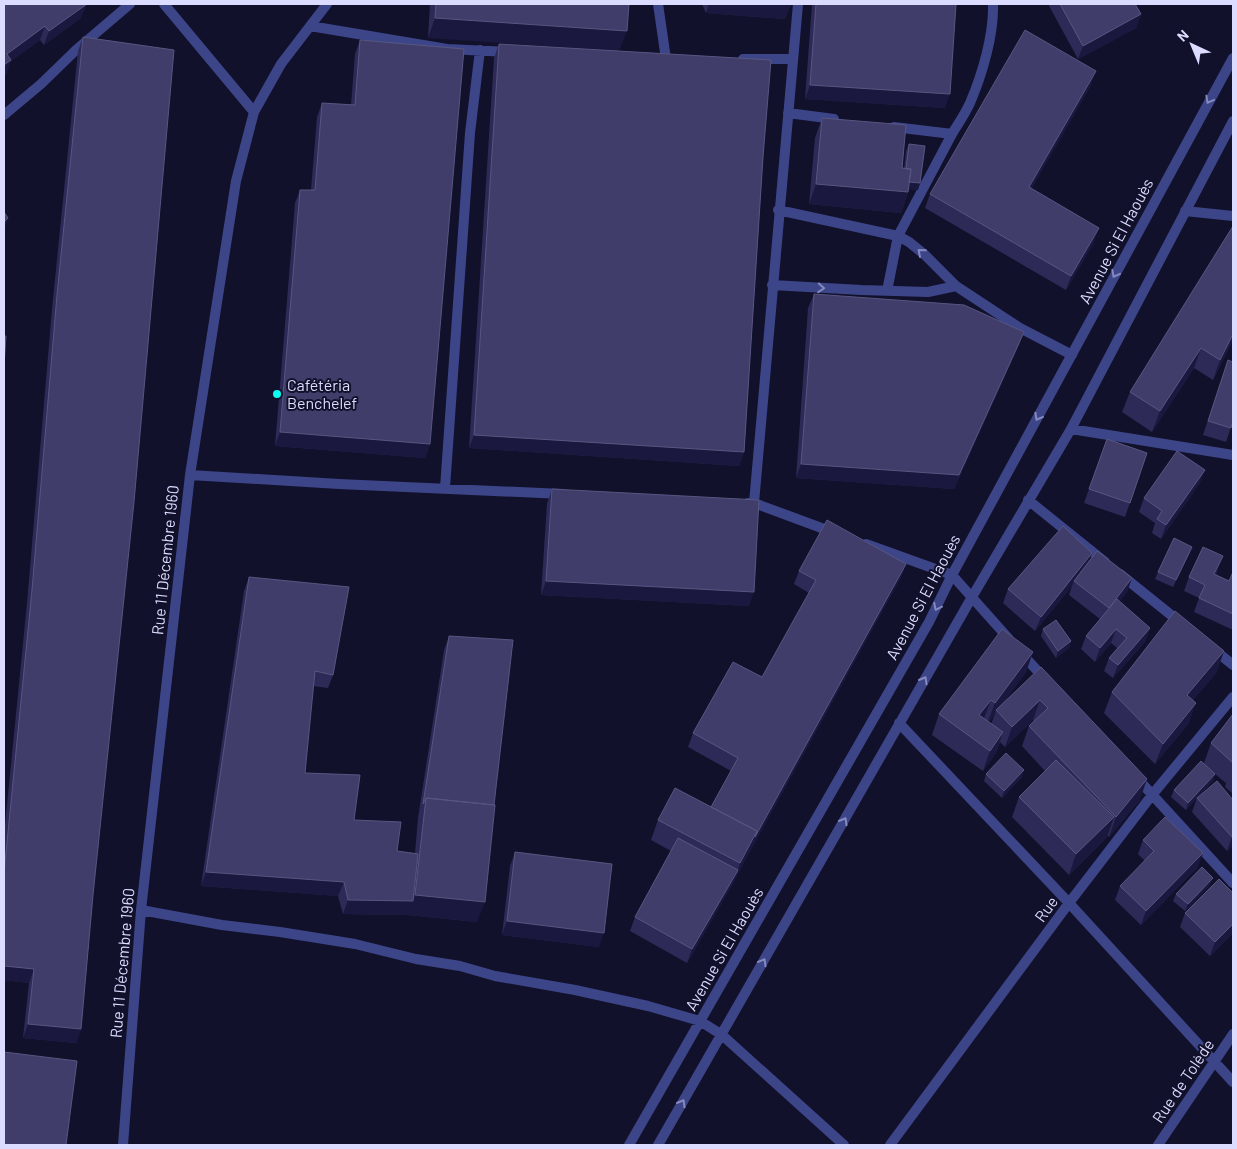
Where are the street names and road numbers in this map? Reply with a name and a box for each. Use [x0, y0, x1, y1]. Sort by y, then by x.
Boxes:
street label: Avenue Si El Haouès [1074, 175, 1157, 307]
street label: Rue 11 Décembre 1960 [147, 484, 182, 636]
street label: Avenue Si El Haouès [881, 531, 964, 663]
street label: Avenue Si El Haouès [681, 884, 767, 1014]
street label: Rue 11 Décembre 1960 [105, 887, 138, 1039]
street label: Rue [1030, 892, 1061, 925]
street label: Rue de Tolède [1148, 1035, 1218, 1126]

